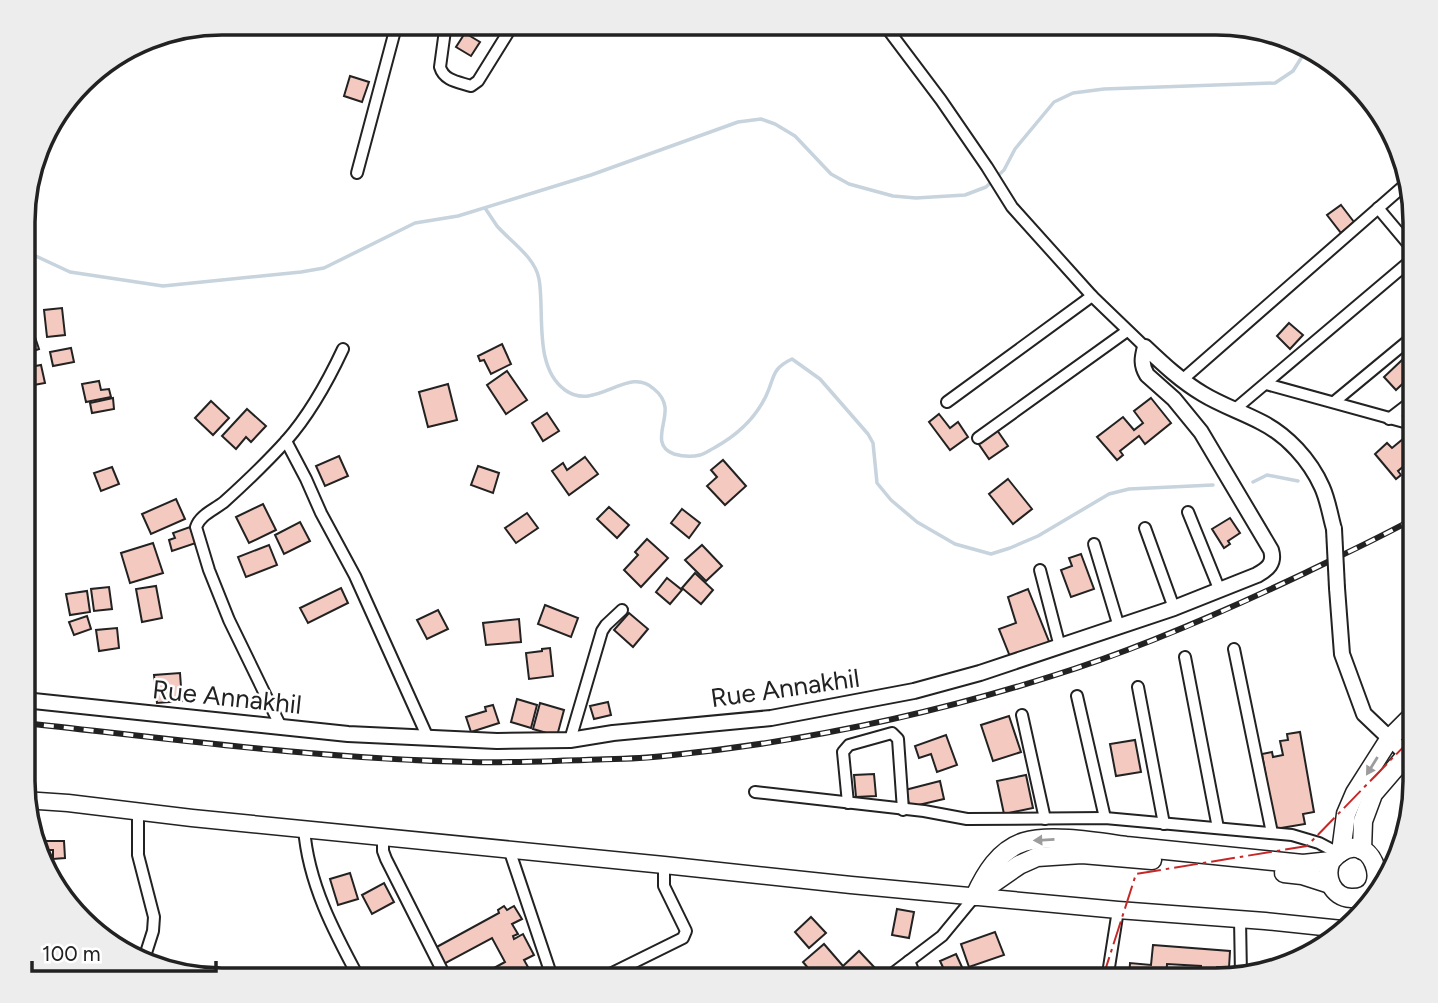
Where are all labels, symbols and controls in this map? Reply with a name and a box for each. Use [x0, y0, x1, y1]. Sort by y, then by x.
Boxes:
street label: Rue Annakhil [708, 662, 862, 714]
street label: Rue Annakhil [151, 673, 303, 721]
one-way arrow [1366, 756, 1379, 775]
one-way arrow [1032, 835, 1054, 846]
scale bar [32, 930, 215, 974]
text: 100 m [42, 941, 101, 966]

